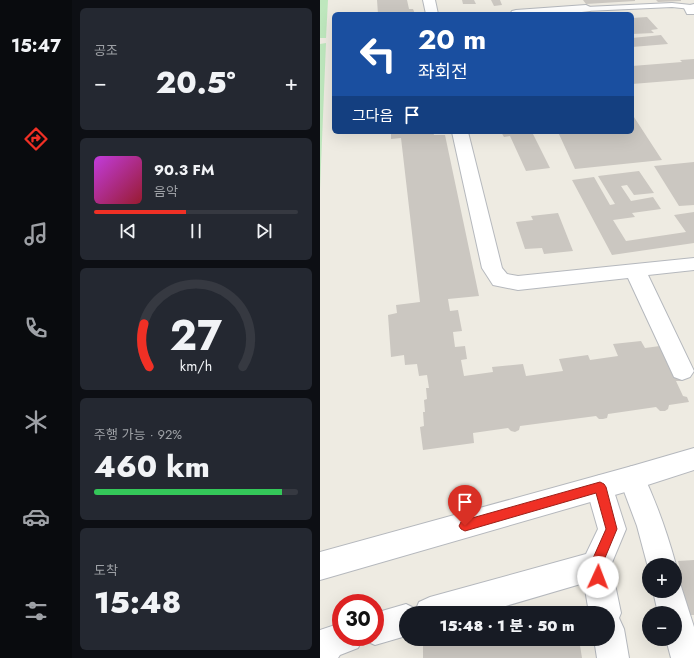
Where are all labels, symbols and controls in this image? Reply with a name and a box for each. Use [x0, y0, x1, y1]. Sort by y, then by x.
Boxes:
text: 20 m [418, 19, 486, 60]
icon: left [352, 28, 404, 80]
text: 15:47 [11, 33, 61, 59]
text: 공조 [94, 41, 118, 60]
text: 좌회전 [418, 59, 468, 85]
text: 20.5° [156, 61, 236, 104]
text: − [94, 66, 107, 98]
text: + [284, 66, 298, 98]
icon: arrive [401, 104, 423, 126]
text: 그다음 [352, 105, 393, 127]
icon: directions [22, 125, 50, 153]
text: 90.3 FM [154, 159, 214, 181]
text: 음악 [154, 182, 178, 201]
icon: music [22, 220, 50, 248]
icon: previous [117, 220, 139, 242]
icon: pause [185, 220, 207, 242]
icon: next [253, 220, 275, 242]
text: 27 [170, 305, 222, 366]
icon: phone [22, 314, 50, 342]
text: km/h [180, 356, 212, 376]
icon: climate [22, 408, 50, 436]
text: 주행 가능 · 92% [94, 425, 182, 444]
text: 460 km [94, 445, 210, 488]
pin [448, 485, 482, 526]
icon: arrive [454, 491, 476, 513]
icon: car [22, 503, 50, 531]
position arrow [577, 556, 619, 598]
map controls [642, 558, 682, 646]
button: + [642, 558, 682, 598]
text: 도착 [94, 561, 118, 580]
text: 15:48 [94, 581, 181, 624]
speed limit sign: 30 [332, 594, 384, 646]
icon: filters [22, 597, 50, 625]
button: − [642, 606, 682, 646]
text: 15:48 · 1 분 · 50 m [440, 615, 574, 637]

